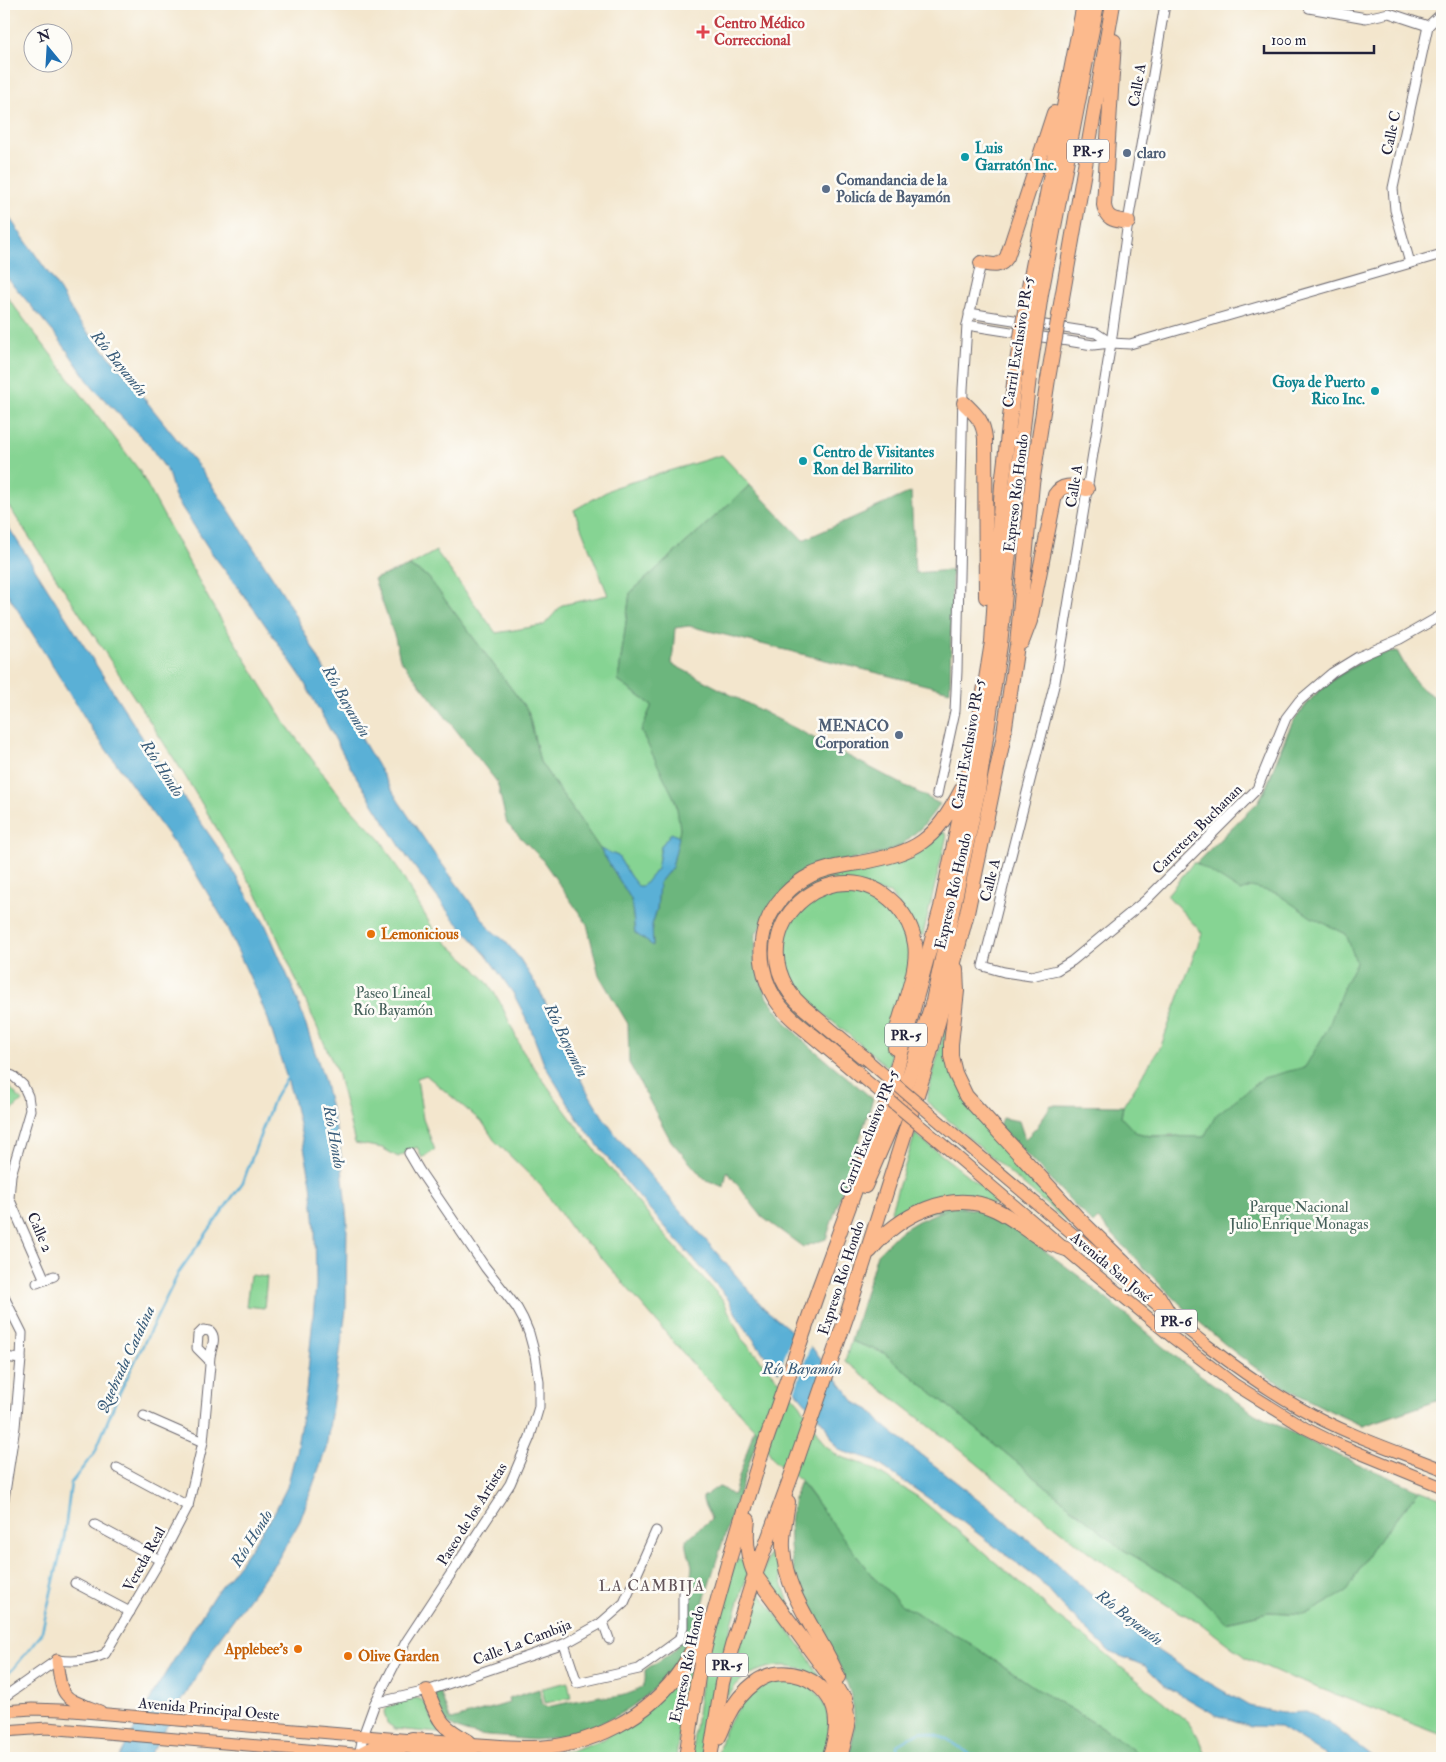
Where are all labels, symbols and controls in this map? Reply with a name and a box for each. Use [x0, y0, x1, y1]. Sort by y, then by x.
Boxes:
place label: Centro Médico Correccional [714, 14, 806, 50]
north arrow [22, 22, 72, 72]
scale bar [1264, 22, 1374, 54]
marker: Centro Médico Correccional [696, 25, 710, 39]
text: N [35, 26, 53, 46]
text: 100 m [1271, 31, 1307, 50]
street label: Calle A [1124, 61, 1151, 108]
street label: Calle C [1378, 109, 1405, 157]
place label: Luis Garratón Inc. [975, 139, 1057, 175]
road number: PR-5 [1067, 140, 1109, 162]
place label: claro [1137, 144, 1167, 163]
marker: claro [1121, 147, 1133, 159]
marker: Luis Garratón Inc. [959, 151, 971, 163]
place label: Comandancia de la Policía de Bayamón [836, 171, 951, 208]
marker: Comandancia de la Policía de Bayamón [820, 183, 832, 195]
street label: Carril Exclusivo PR-5 [999, 275, 1038, 409]
water label: Río Bayamón [86, 326, 152, 401]
place label: Goya de Puerto Rico Inc. [1272, 373, 1366, 409]
marker: Goya de Puerto Rico Inc. [1369, 385, 1381, 397]
street label: Expreso Río Hondo [1000, 433, 1034, 553]
place label: Centro de Visitantes Ron del Barrilito [813, 443, 934, 479]
marker: Centro de Visitantes Ron del Barrilito [797, 455, 809, 467]
street label: Calle A [1062, 463, 1087, 509]
water label: Río Bayamón [317, 661, 375, 741]
street label: Carril Exclusivo PR-5 [948, 677, 989, 811]
place label: MENACO Corporation [815, 717, 889, 754]
marker: MENACO Corporation [893, 729, 905, 741]
water label: Río Hondo [136, 736, 188, 801]
street label: Carretera Buchanan [1148, 780, 1247, 878]
street label: Expreso Río Hondo [931, 831, 977, 951]
street label: Calle A [976, 856, 1005, 904]
place label: Lemonicious [381, 925, 459, 944]
marker: Lemonicious [365, 928, 377, 940]
park label: Paseo Lineal Río Bayamón [353, 984, 433, 1020]
water label: Río Bayamón [539, 999, 593, 1081]
road number: PR-5 [885, 1024, 927, 1046]
street label: Carril Exclusivo PR-5 [836, 1067, 903, 1197]
water label: Río Hondo [318, 1103, 349, 1171]
park label: Parque Nacional Julio Enrique Monagas [1229, 1198, 1368, 1235]
street label: Calle 2 [22, 1209, 57, 1255]
street label: Expreso Río Hondo [814, 1219, 870, 1338]
street label: Avenida San José [1065, 1227, 1156, 1308]
water label: Quebrada Catalina [92, 1303, 159, 1416]
road number: PR-6 [1155, 1310, 1197, 1332]
water label: Río Bayamón [761, 1359, 842, 1379]
street label: Paseo de los Artistas [433, 1459, 512, 1569]
water label: Río Hondo [226, 1506, 277, 1572]
street label: Vereda Real [119, 1523, 170, 1595]
district label: LA CAMBIJA [599, 1576, 705, 1597]
water label: Río Bayamón [1091, 1585, 1167, 1650]
street label: Expreso Río Hondo [666, 1604, 710, 1724]
street label: Calle La Cambija [470, 1615, 575, 1670]
place label: Applebee's [224, 1640, 288, 1660]
marker: Applebee's [292, 1643, 304, 1655]
place label: Olive Garden [358, 1647, 440, 1666]
marker: Olive Garden [342, 1650, 354, 1662]
road number: PR-5 [706, 1654, 748, 1676]
street label: Avenida Principal Oeste [137, 1694, 280, 1726]

